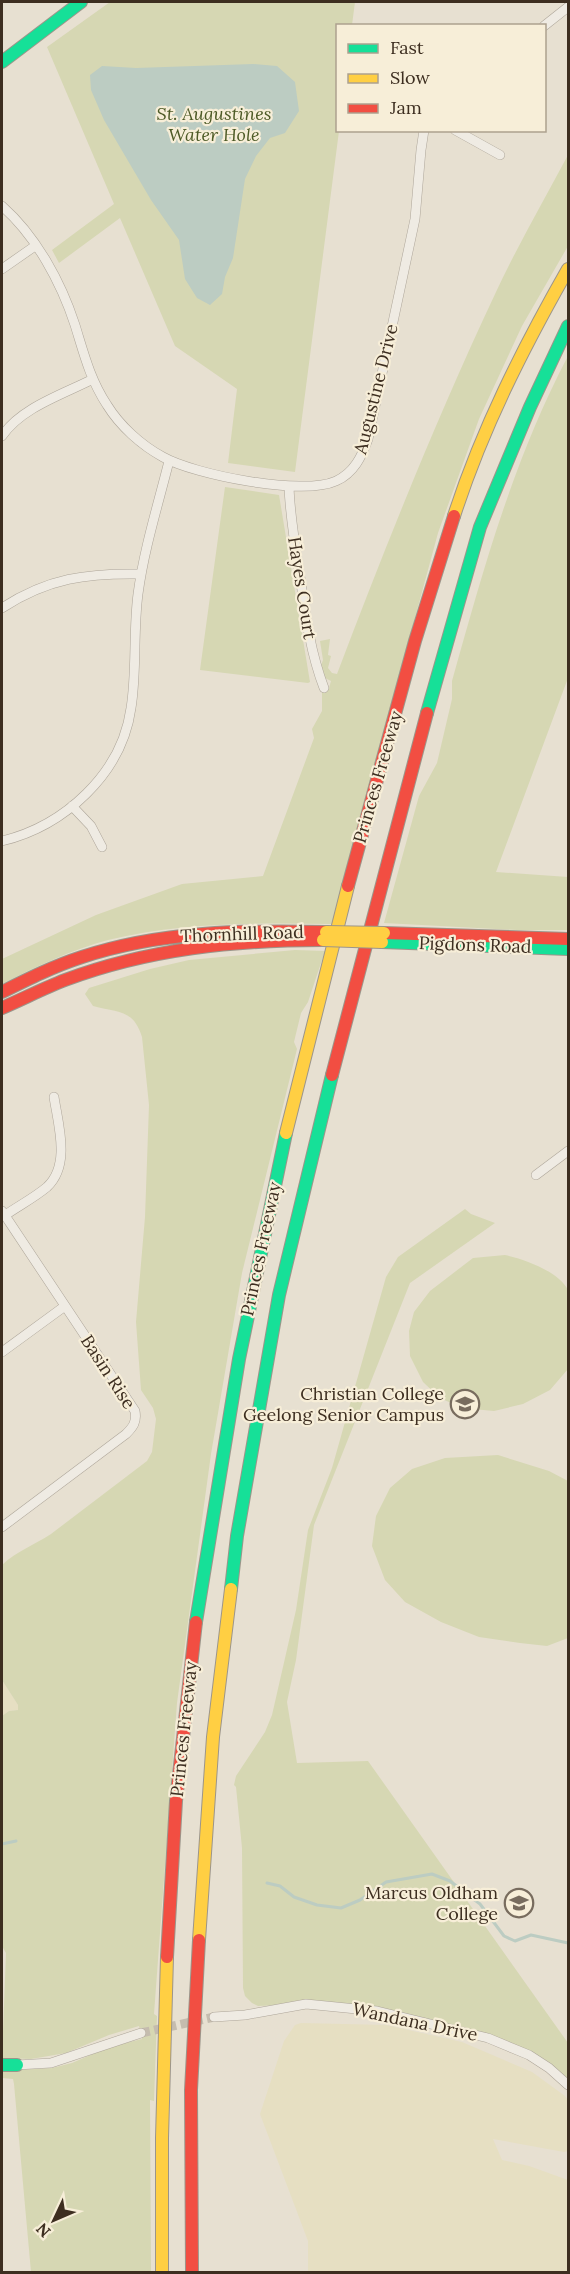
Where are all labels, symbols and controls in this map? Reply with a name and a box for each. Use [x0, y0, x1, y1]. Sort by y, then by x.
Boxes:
legend [336, 24, 546, 132]
text: Fast [390, 36, 424, 59]
text: Slow [390, 66, 430, 89]
text: Jam [389, 96, 422, 119]
park label: St. Augustines Water Hole [157, 102, 271, 146]
street label: Augustine Drive [348, 321, 403, 457]
street label: Hayes Court [283, 535, 322, 641]
street label: Princes Freeway [348, 708, 408, 846]
street label: Thornhill Road [180, 920, 304, 947]
street label: Pigdons Road [418, 931, 532, 958]
street label: Princes Freeway [235, 1179, 286, 1318]
street label: Basin Rise [76, 1330, 141, 1413]
place label: Christian College Geelong Senior Campus [243, 1382, 444, 1426]
school or university icon: Christian College Geelong Senior Campus [449, 1388, 481, 1420]
street label: Princes Freeway [165, 1659, 202, 1798]
place label: Marcus Oldham College [365, 1881, 498, 1925]
school or university icon: Marcus Oldham College [503, 1887, 535, 1919]
street label: Wandana Drive [350, 1997, 480, 2046]
north arrow [24, 2190, 84, 2250]
text: N [32, 2219, 55, 2242]

